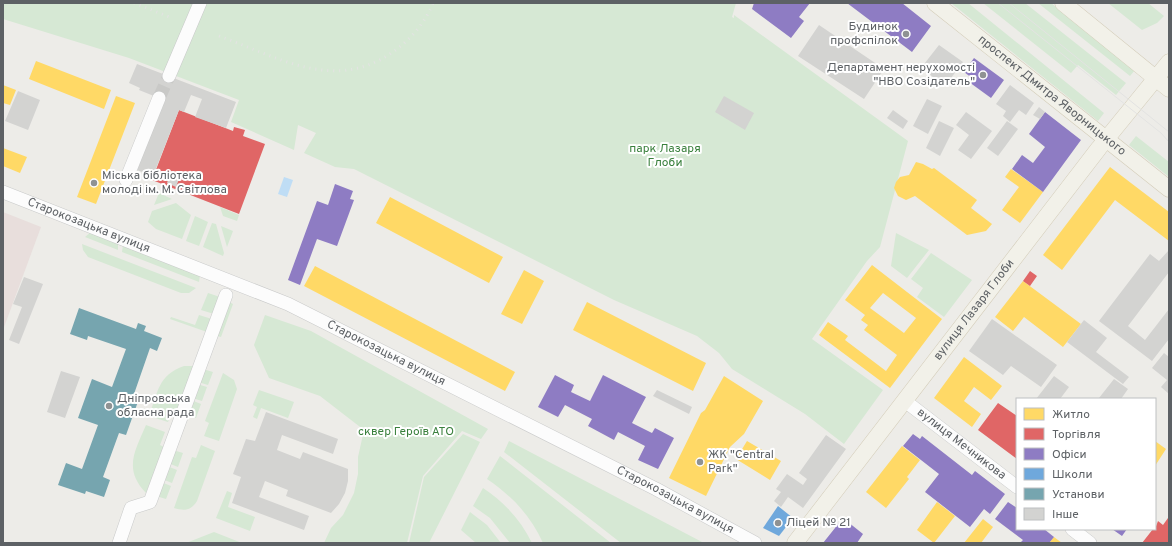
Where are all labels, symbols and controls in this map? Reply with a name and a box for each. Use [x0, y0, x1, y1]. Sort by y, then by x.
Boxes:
place label: Будинок профспілок [830, 19, 898, 49]
marker: Будинок профспілок [901, 29, 911, 39]
street label: проспект Дмитра Яворницького [974, 32, 1129, 160]
place label: Департамент нерухомості "НВО Созідатель" [827, 60, 975, 90]
marker: Департамент нерухомості "НВО Созідатель" [978, 70, 988, 80]
park label: парк Лазаря Глоби [629, 141, 701, 171]
place label: Міська бібліотека молоді ім. М. Світлова [102, 168, 227, 198]
marker: Міська бібліотека молоді ім. М. Світлова [89, 178, 99, 188]
street label: Старокозацька вулиця [25, 194, 152, 257]
street label: вулиця Лазаря Глоби [930, 256, 1018, 364]
street label: Старокозацька вулиця [324, 317, 448, 390]
place label: Дніпровська обласна рада [117, 391, 194, 421]
legend [1016, 398, 1156, 530]
marker: Дніпровська обласна рада [104, 401, 114, 411]
street label: вулиця Мечникова [913, 405, 1009, 484]
text: Житло [1052, 407, 1090, 423]
park label: сквер Героїв АТО [358, 424, 454, 440]
text: Торгівля [1052, 427, 1100, 443]
place label: ЖК "Central Park" [708, 447, 774, 477]
text: Офіси [1052, 447, 1087, 463]
marker: ЖК "Central Park" [695, 457, 705, 467]
street label: Старокозацька вулиця [614, 462, 736, 538]
text: Школи [1052, 467, 1093, 483]
text: Установи [1052, 487, 1104, 503]
text: Інше [1052, 507, 1079, 523]
place label: Ліцей № 21 [786, 515, 851, 531]
marker: Ліцей № 21 [773, 518, 783, 528]

